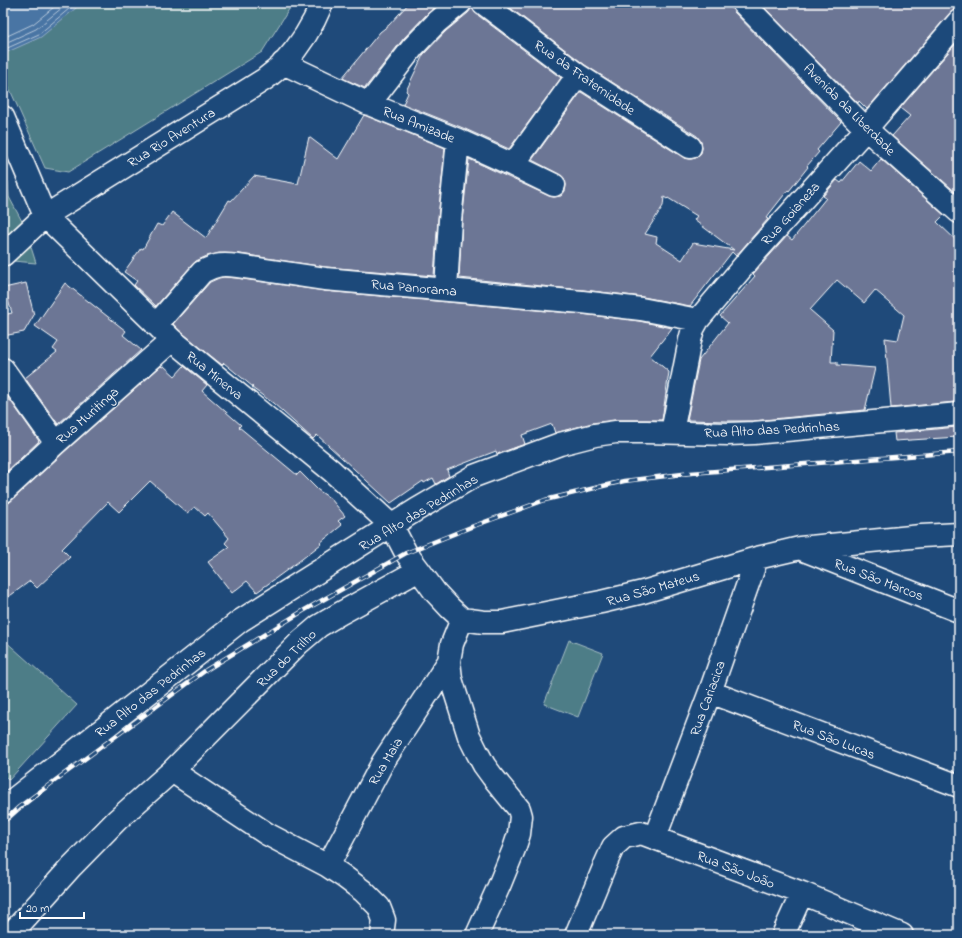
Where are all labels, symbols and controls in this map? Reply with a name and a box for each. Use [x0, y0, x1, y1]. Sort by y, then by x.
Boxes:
street label: Rua da Fraternidade [529, 35, 640, 122]
street label: Avenida da Liberdade [798, 59, 900, 162]
street label: Rua Amizade [379, 101, 458, 150]
street label: Rua Rio Aventura [124, 103, 220, 174]
street label: Rua Goianeza [757, 177, 826, 251]
street label: Rua Panorama [370, 274, 458, 303]
street label: Rua Minerva [181, 347, 247, 406]
street label: Rua Muritinga [52, 382, 125, 451]
street label: Rua Alto das Pedrinhas [704, 416, 840, 445]
street label: Rua Alto das Pedrinhas [355, 469, 482, 557]
street label: Rua São Marcos [831, 554, 926, 607]
street label: Rua São Mateus [604, 566, 702, 613]
street label: Rua do Trilho [252, 625, 322, 693]
street label: Rua Alto das Pedrinhas [91, 643, 211, 743]
street label: Rua Cariacica [685, 658, 732, 739]
street label: Rua São Lucas [789, 715, 878, 766]
street label: Rua Maia [364, 734, 409, 790]
street label: Rua São João [693, 846, 778, 895]
scale bar [20, 894, 84, 920]
text: 20 m [26, 900, 49, 918]

